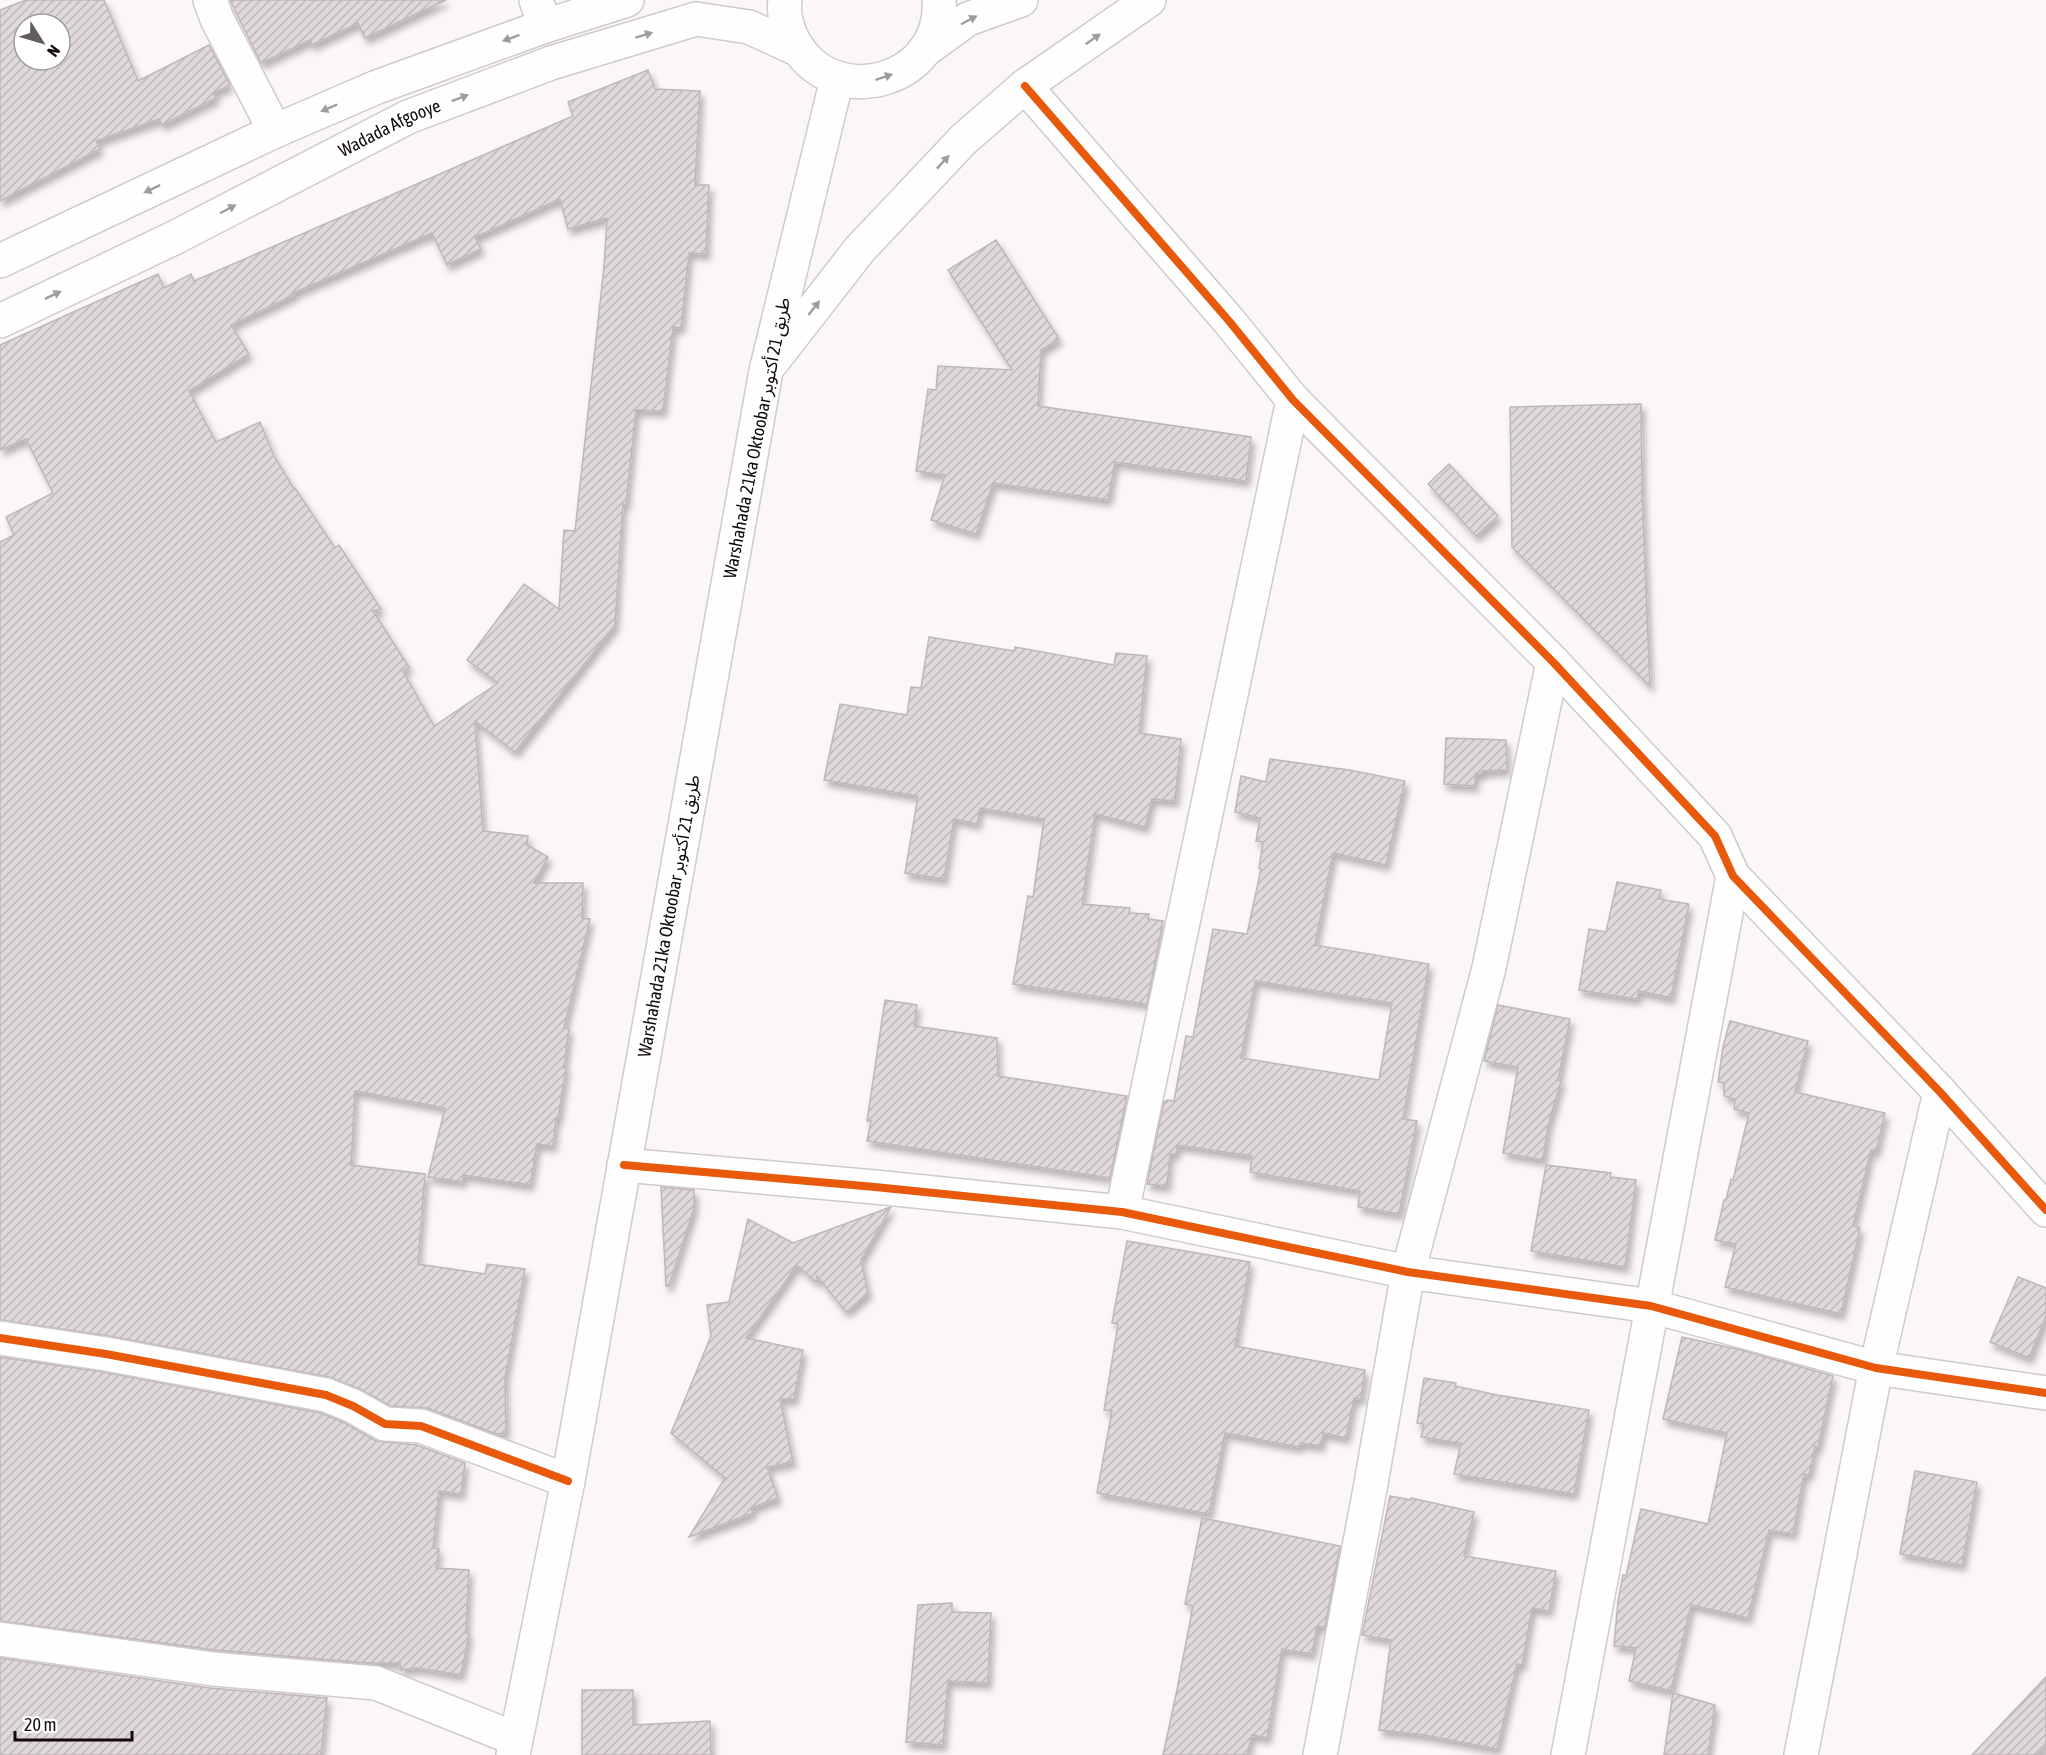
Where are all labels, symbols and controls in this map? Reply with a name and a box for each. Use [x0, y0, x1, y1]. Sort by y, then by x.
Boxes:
north arrow [12, 12, 72, 72]
one-way arrow [961, 15, 978, 25]
one-way arrow [635, 29, 653, 39]
one-way arrow [1085, 33, 1101, 45]
one-way arrow [502, 34, 520, 44]
text: N [44, 42, 64, 60]
one-way arrow [875, 72, 893, 82]
one-way arrow [451, 92, 469, 102]
street label: Wadada Afgooye [335, 95, 443, 161]
one-way arrow [321, 103, 338, 112]
one-way arrow [936, 154, 950, 169]
one-way arrow [144, 185, 161, 194]
one-way arrow [219, 205, 237, 215]
one-way arrow [44, 291, 61, 300]
street label: Warshahada 21ka Oktoobar طريق 21 أكتوبر [719, 295, 795, 581]
one-way arrow [808, 300, 821, 316]
street label: Warshahada 21ka Oktoobar طريق 21 أكتوبر [633, 773, 705, 1059]
scale bar [15, 1704, 132, 1742]
text: 20 m [24, 1714, 56, 1735]

